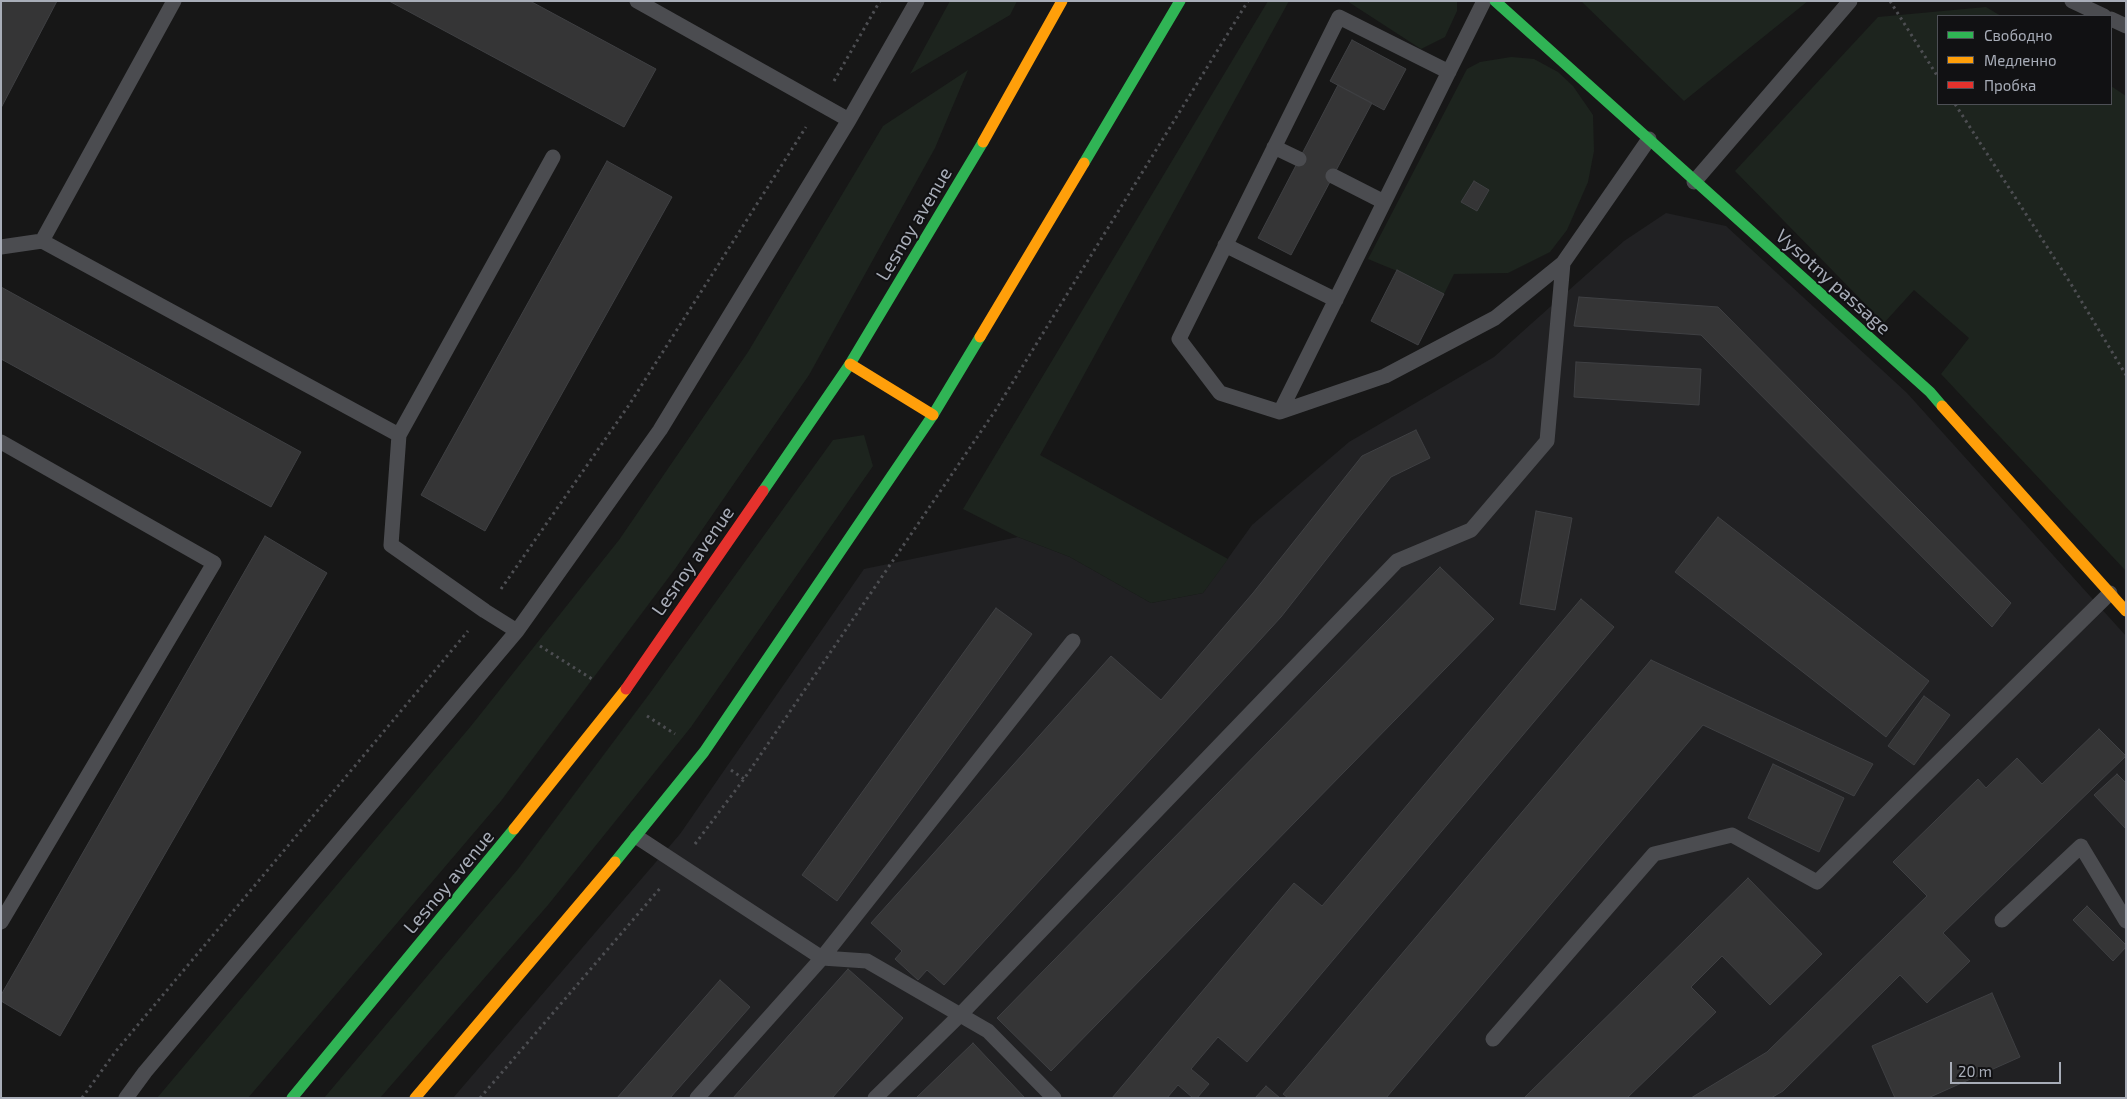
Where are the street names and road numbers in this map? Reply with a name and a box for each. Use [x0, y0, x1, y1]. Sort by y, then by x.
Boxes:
street label: Lesnoy avenue [871, 163, 957, 285]
street label: Vysotny passage [1771, 225, 1895, 339]
street label: Lesnoy avenue [647, 502, 739, 620]
street label: Lesnoy avenue [399, 826, 499, 938]

